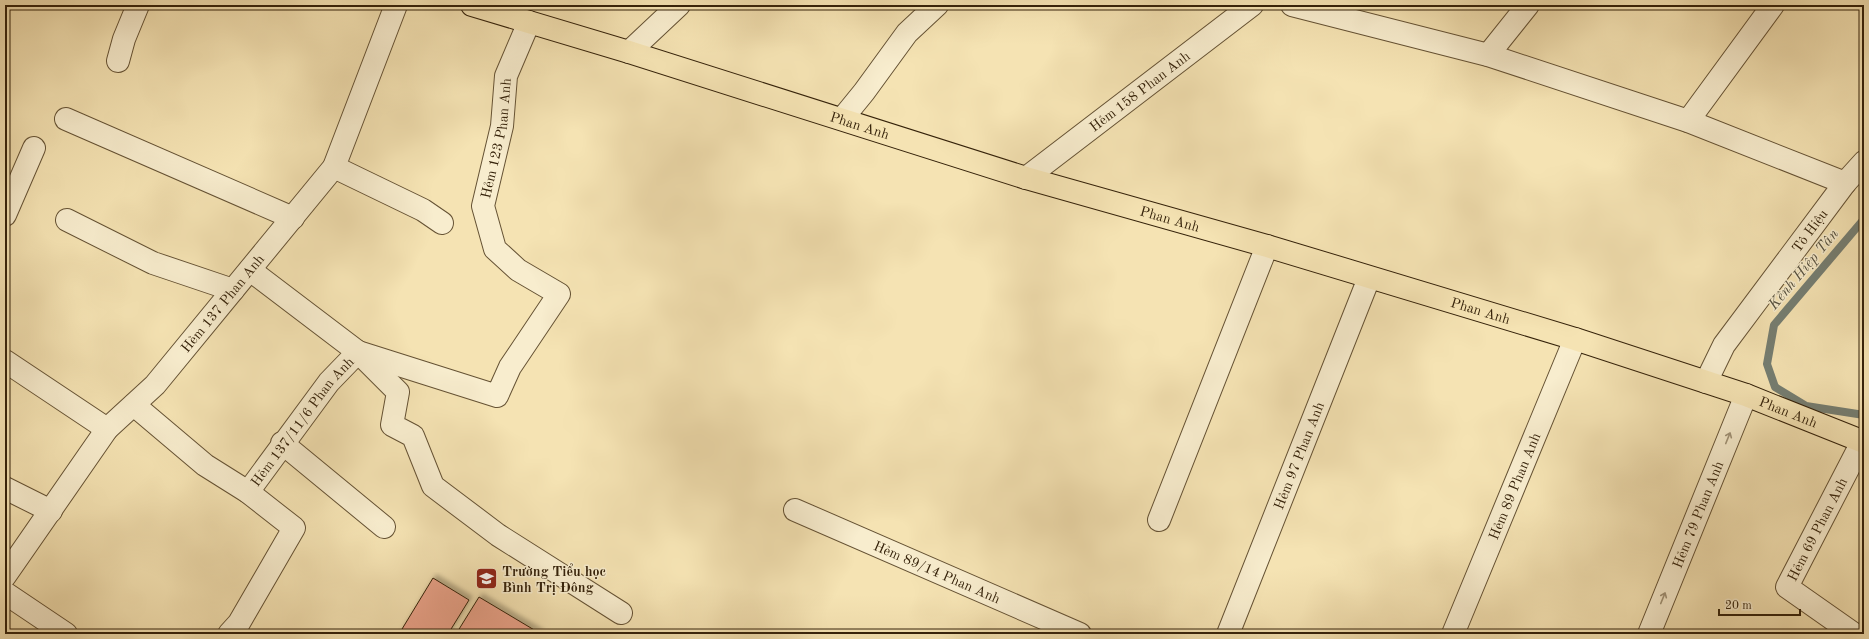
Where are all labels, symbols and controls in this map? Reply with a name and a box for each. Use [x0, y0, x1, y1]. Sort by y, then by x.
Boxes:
street label: Hẻm 158 Phan Anh [1087, 49, 1193, 135]
street label: Hẻm 123 Phan Anh [479, 77, 514, 200]
street label: Phan Anh [828, 110, 891, 142]
street label: Phan Anh [1138, 205, 1202, 235]
street label: Tô Hiệu [1790, 207, 1831, 255]
water label: Kênh Hiệp Tân [1766, 227, 1842, 314]
street label: Hẻm 137 Phan Anh [179, 252, 267, 355]
street label: Phan Anh [1449, 296, 1512, 327]
street label: Hẻm 137/11/6 Phan Anh [249, 355, 357, 489]
street label: Phan Anh [1757, 395, 1819, 431]
street label: Hẻm 97 Phan Anh [1272, 400, 1327, 512]
street label: Hẻm 89 Phan Anh [1487, 431, 1543, 542]
one-way arrow [1725, 433, 1732, 445]
street label: Hẻm 79 Phan Anh [1670, 459, 1727, 570]
street label: Hẻm 69 Phan Anh [1785, 475, 1850, 584]
street label: Hẻm 89/14 Phan Anh [871, 539, 1003, 607]
place label: Trường Tiểu học Bình Trị Đông [502, 563, 606, 595]
school or university icon: Trường Tiểu học Bình Trị Đông [473, 566, 499, 592]
scale bar [1719, 591, 1800, 617]
one-way arrow [1660, 592, 1668, 604]
text: 20 m [1725, 600, 1752, 612]

